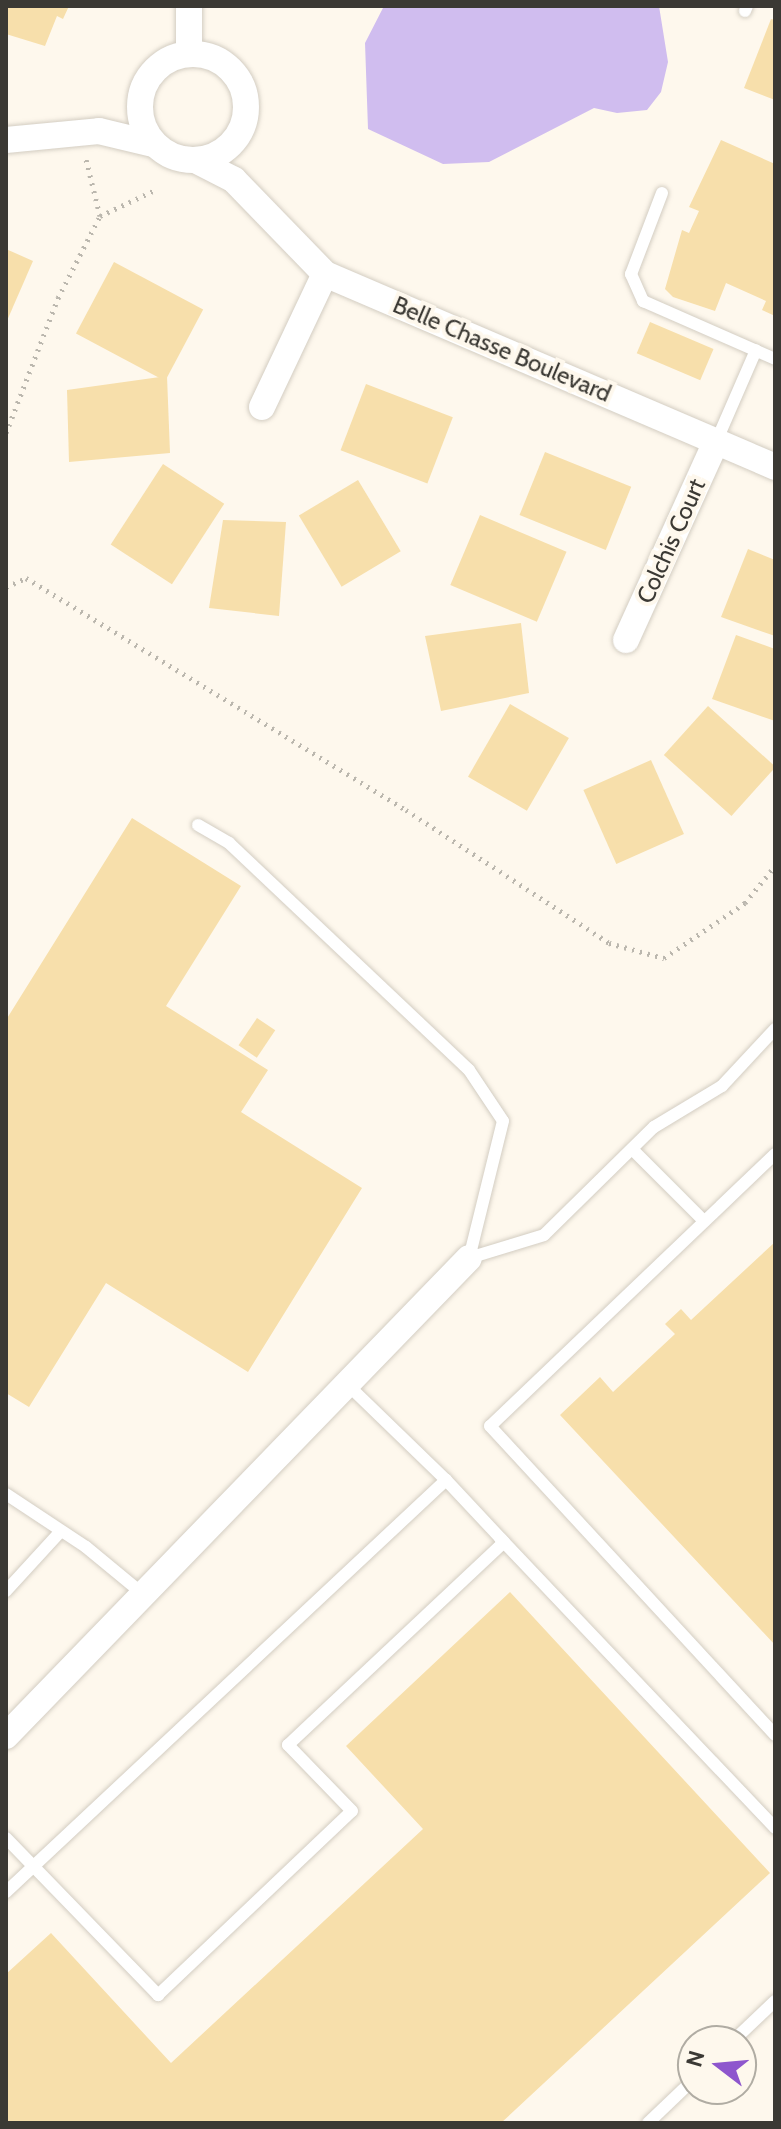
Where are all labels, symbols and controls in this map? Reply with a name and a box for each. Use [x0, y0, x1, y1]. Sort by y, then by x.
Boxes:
street label: Belle Chasse Boulevard [389, 290, 615, 408]
street label: Colchis Court [631, 474, 711, 608]
north arrow [677, 2025, 757, 2105]
text: N [680, 2048, 710, 2070]

